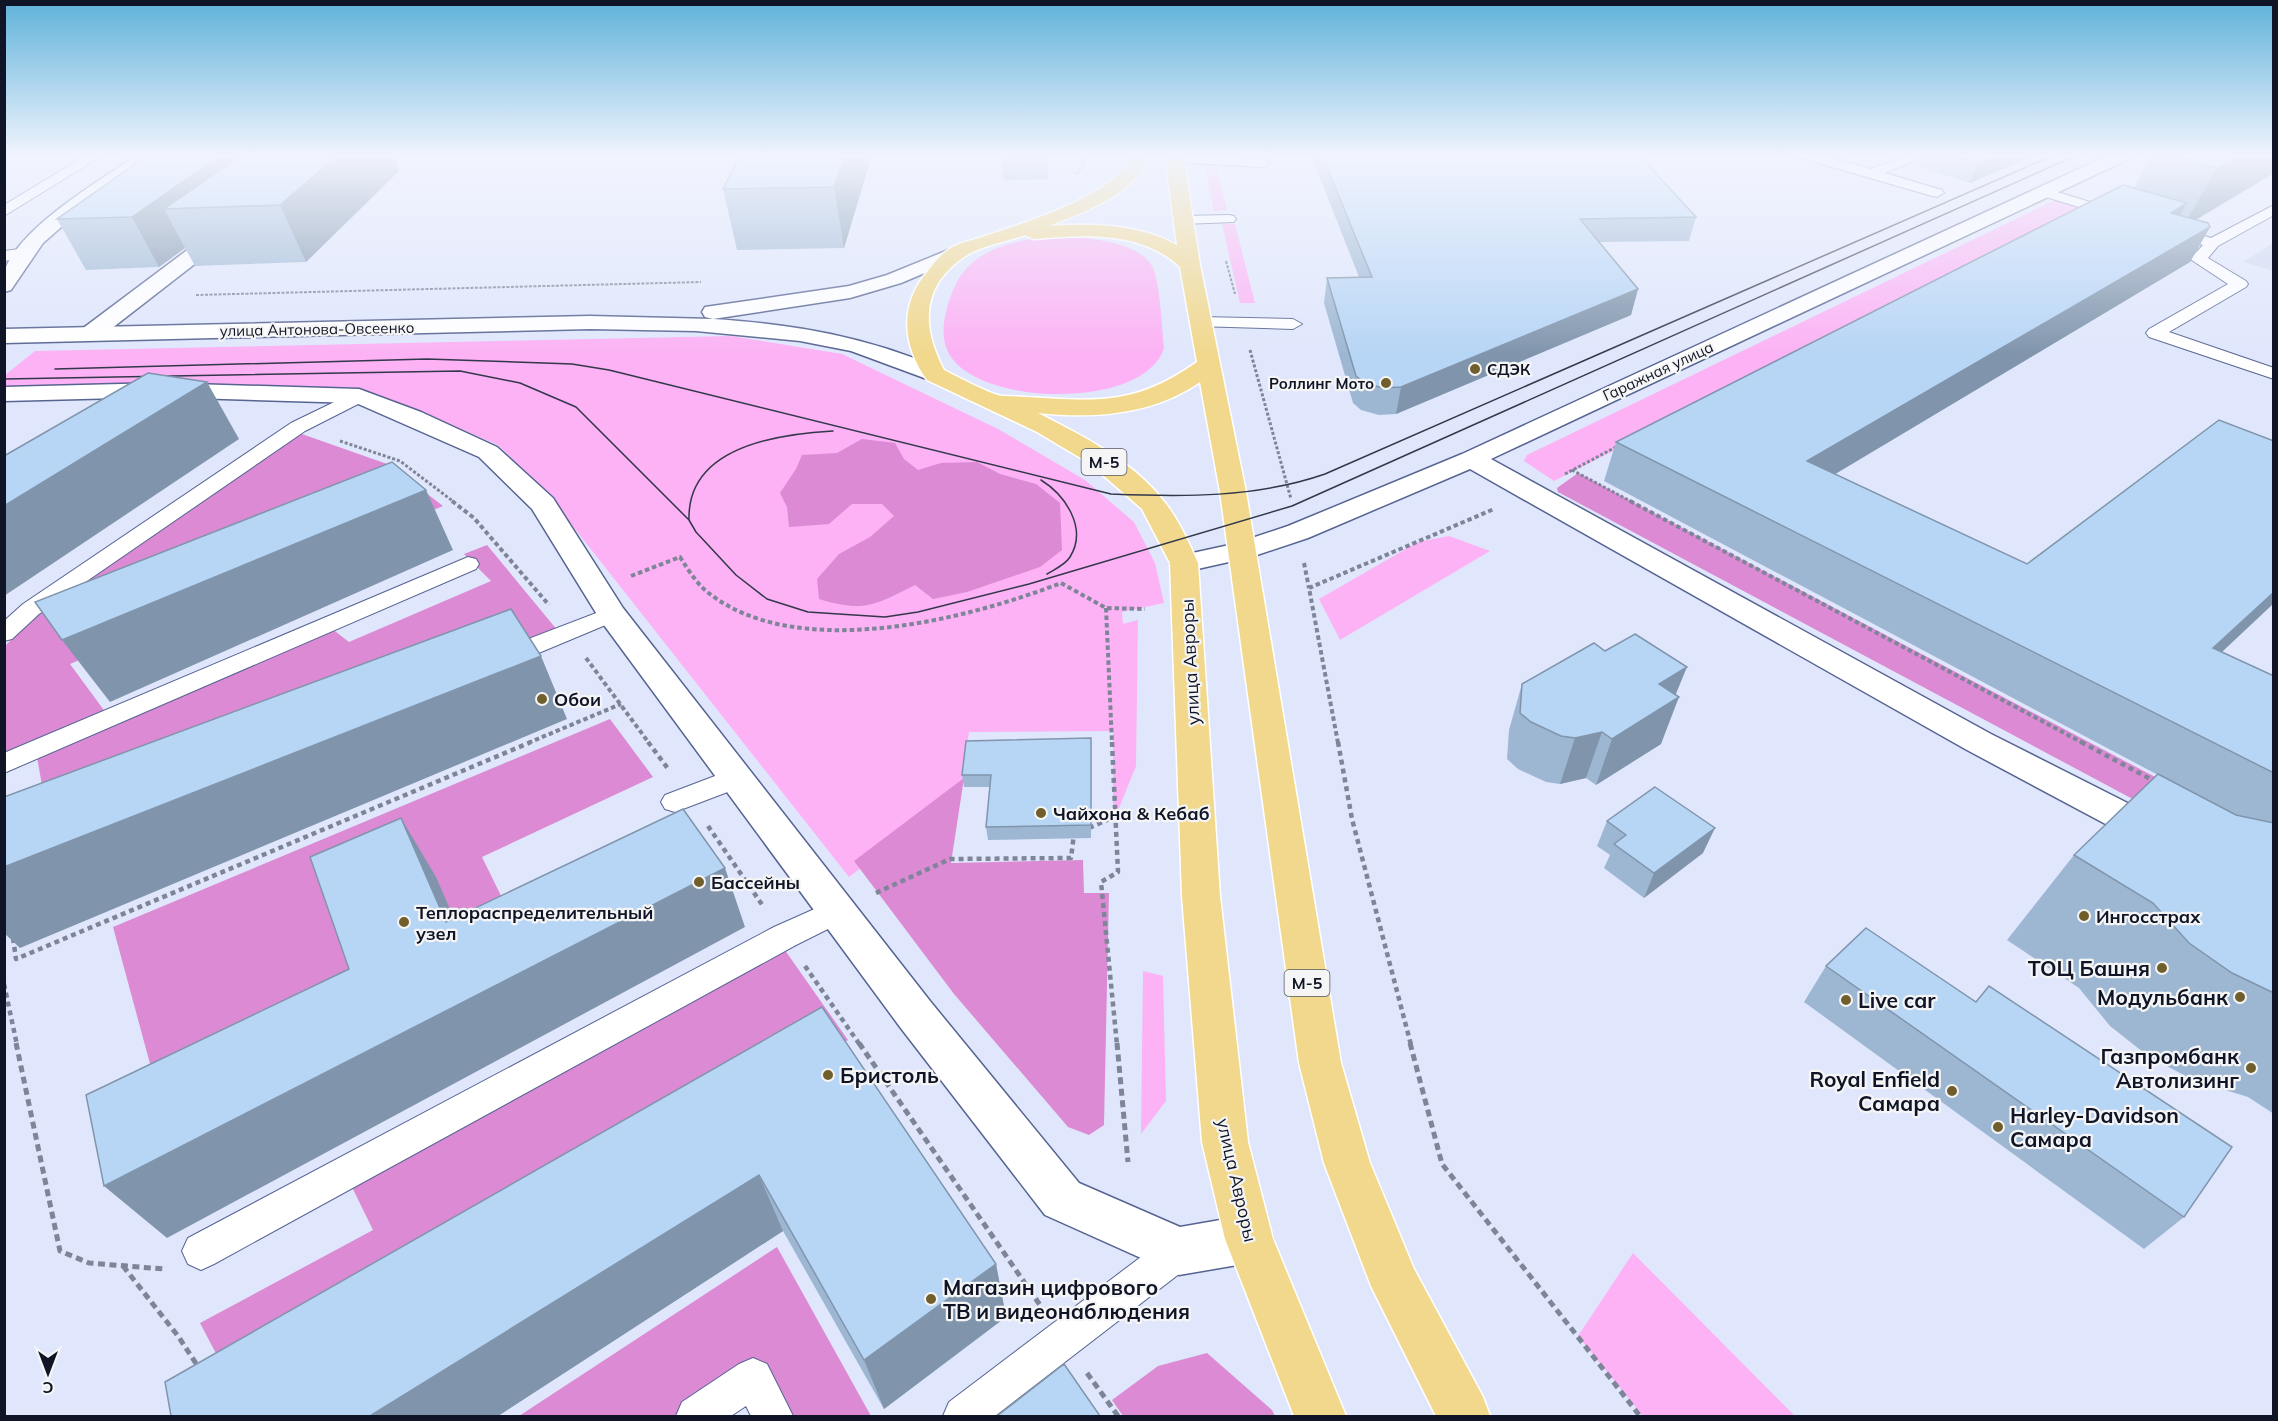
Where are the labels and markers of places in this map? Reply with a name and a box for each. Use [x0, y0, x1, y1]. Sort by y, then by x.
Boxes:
place label: СДЭК [1487, 360, 1531, 379]
marker: СДЭК [1468, 362, 1482, 376]
place label: Роллинг Мото [1269, 374, 1374, 393]
marker: Роллинг Мото [1379, 376, 1393, 390]
place label: Обои [554, 688, 601, 711]
marker: Обои [535, 692, 549, 706]
place label: Чайхона & Кебаб [1053, 802, 1210, 825]
marker: Чайхона & Кебаб [1034, 806, 1048, 820]
place label: Бассейны [711, 871, 800, 894]
marker: Бассейны [692, 875, 706, 889]
place label: Теплораспределительный узел [416, 901, 653, 945]
place label: Ингосстрах [2096, 905, 2201, 928]
marker: Ингосстрах [2077, 909, 2091, 923]
marker: Теплораспределительный узел [397, 915, 411, 929]
place label: ТОЦ Башня [2028, 955, 2150, 981]
marker: ТОЦ Башня [2155, 961, 2169, 975]
place label: Модульбанк [2097, 984, 2229, 1010]
place label: Live car [1858, 987, 1936, 1013]
marker: Модульбанк [2233, 990, 2247, 1004]
marker: Live car [1839, 993, 1853, 1007]
place label: Газпромбанк Автолизинг [2100, 1043, 2240, 1093]
marker: Газпромбанк Автолизинг [2244, 1061, 2258, 1075]
place label: Бристоль [840, 1062, 939, 1088]
place label: Royal Enfield Самара [1810, 1066, 1940, 1116]
marker: Бристоль [821, 1068, 835, 1082]
marker: Royal Enfield Самара [1945, 1084, 1959, 1098]
place label: Harley-Davidson Самара [2010, 1102, 2179, 1152]
marker: Harley-Davidson Самара [1991, 1120, 2005, 1134]
place label: Магазин цифрового ТВ и видеонаблюдения [943, 1274, 1190, 1324]
marker: Магазин цифрового ТВ и видеонаблюдения [924, 1292, 938, 1306]

